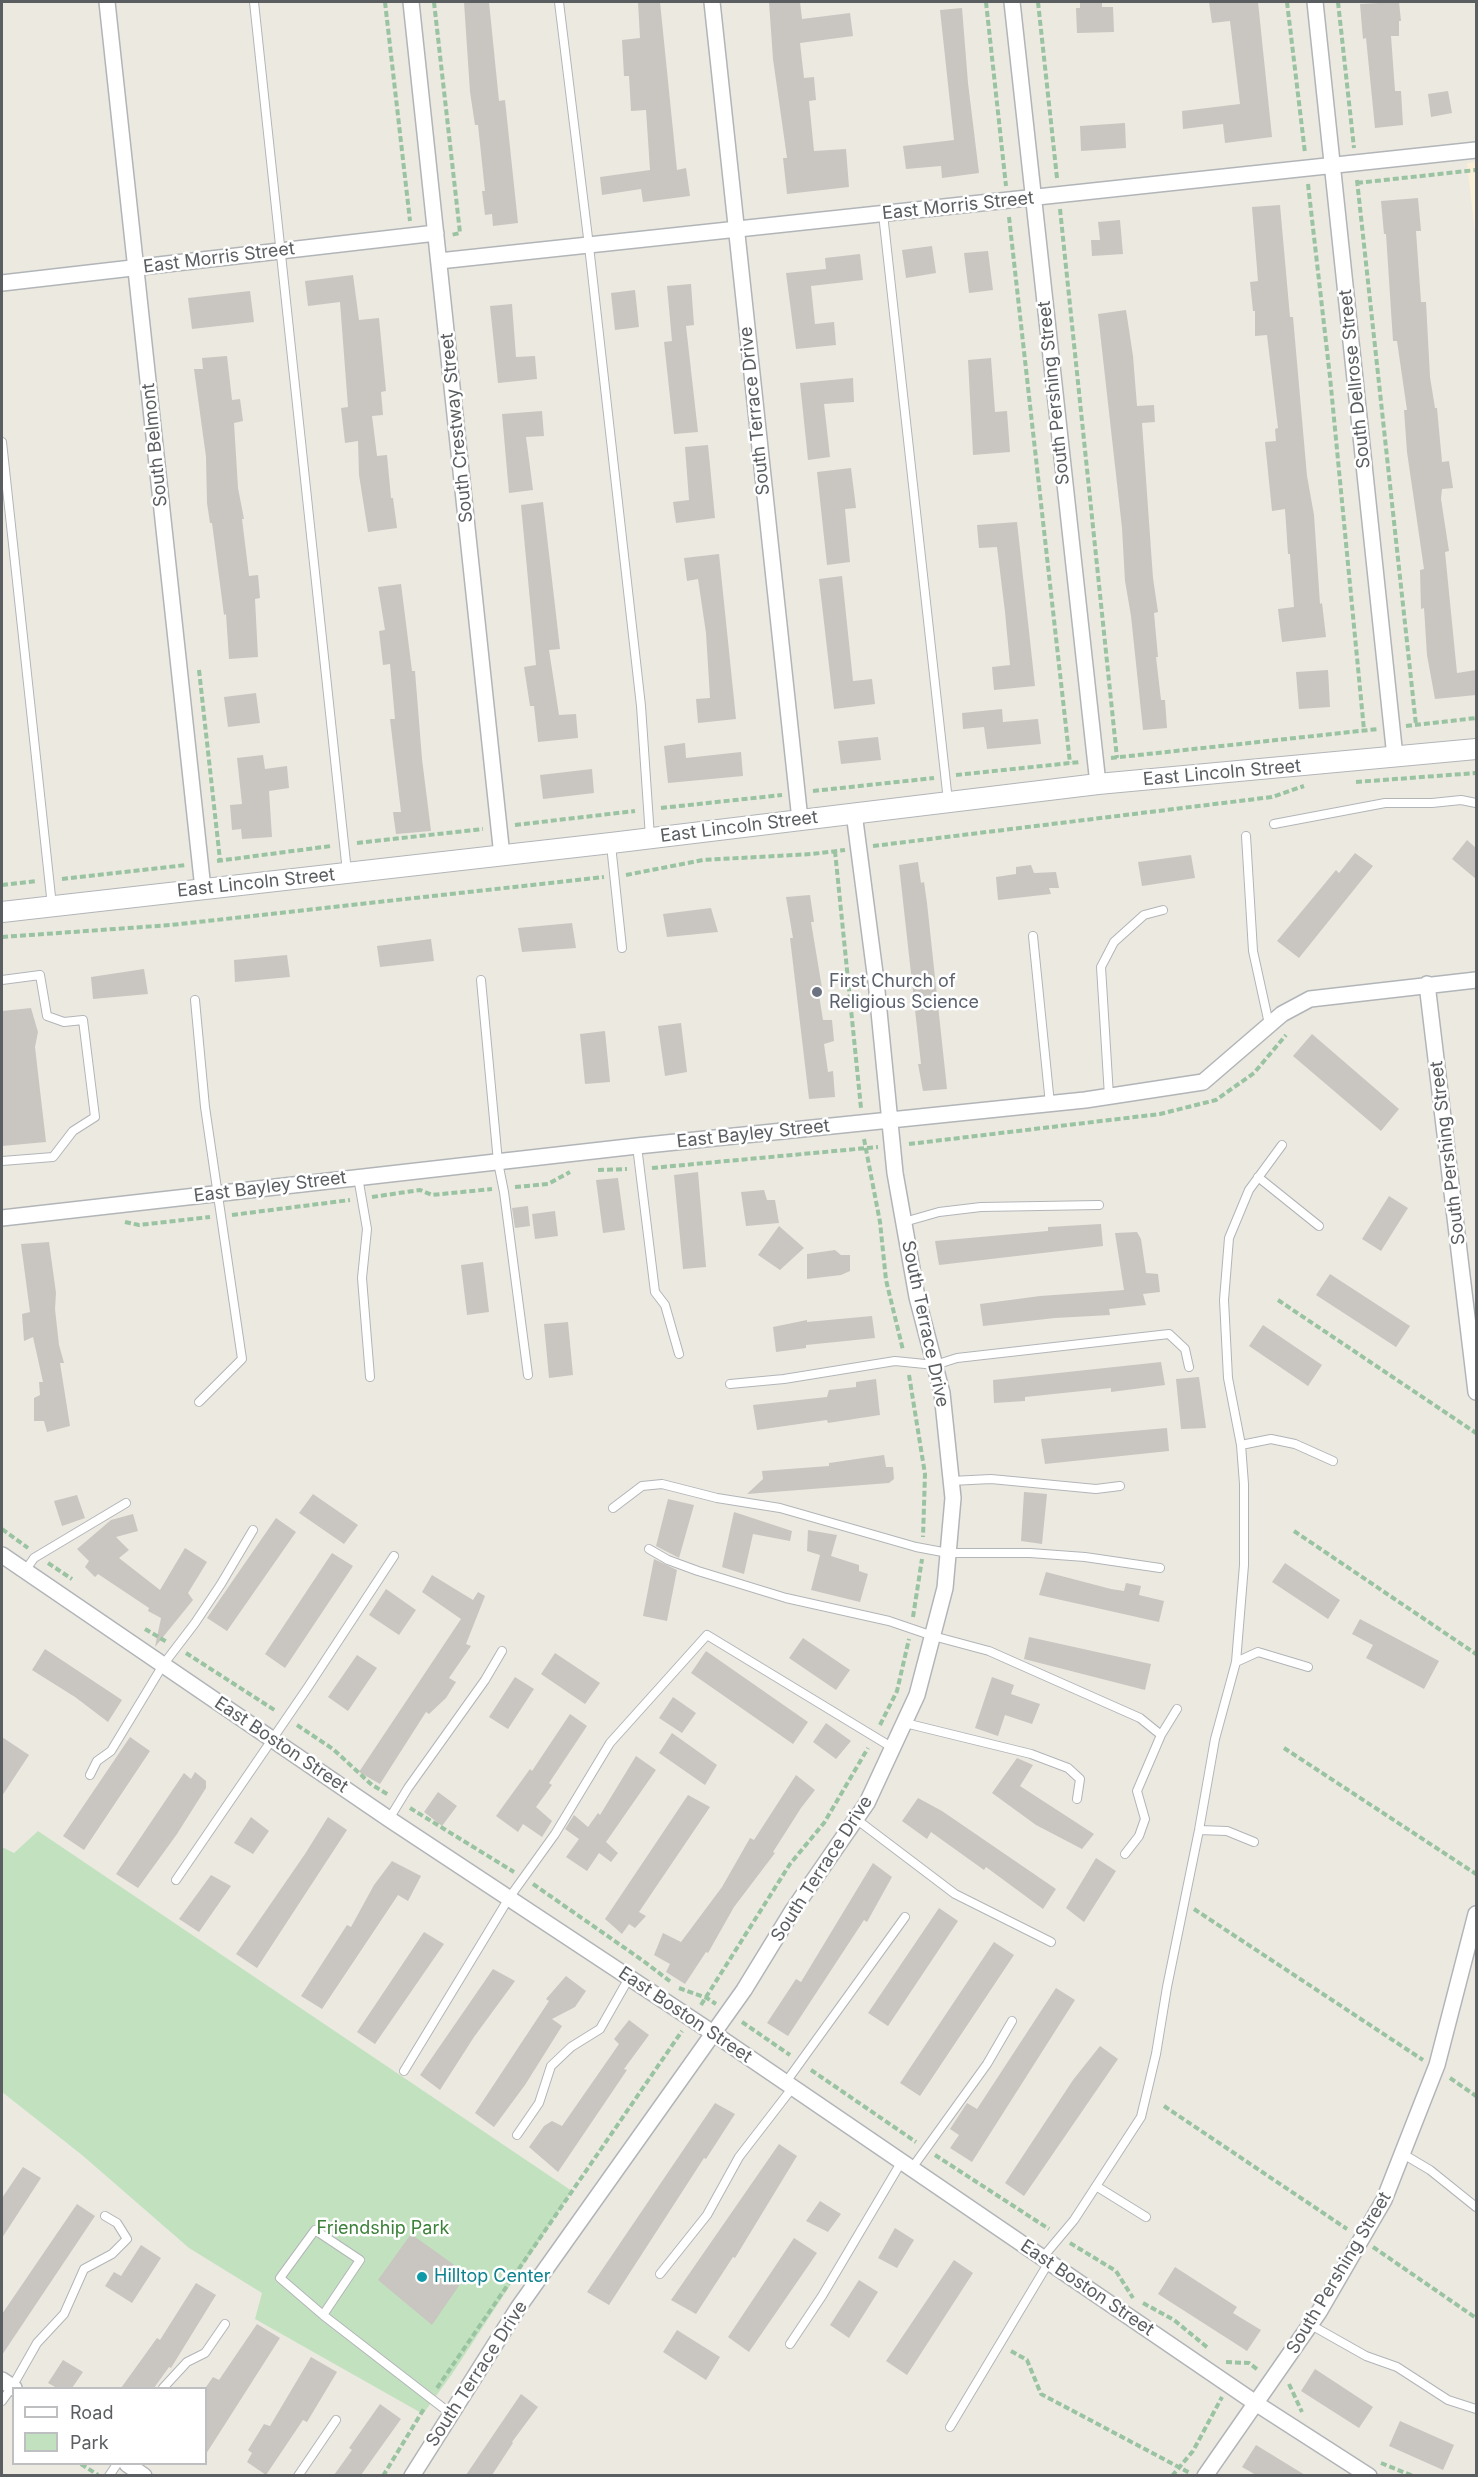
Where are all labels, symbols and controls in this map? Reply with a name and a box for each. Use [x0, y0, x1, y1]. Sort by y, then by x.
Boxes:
street label: East Morris Street [881, 187, 1035, 225]
street label: East Morris Street [142, 238, 296, 278]
street label: South Dellrose Street [1335, 288, 1375, 470]
street label: South Pershing Street [1034, 300, 1074, 486]
street label: South Terrace Drive [735, 325, 775, 497]
street label: South Crestway Street [436, 332, 478, 524]
street label: South Belmont [138, 382, 172, 508]
street label: East Lincoln Street [1142, 755, 1302, 791]
street label: East Lincoln Street [659, 807, 819, 847]
street label: East Lincoln Street [176, 864, 336, 902]
place label: First Church of Religious Science [829, 971, 979, 1014]
marker: First Church of Religious Science [810, 985, 824, 999]
street label: South Pershing Street [1426, 1060, 1470, 1246]
street label: East Bayley Street [675, 1115, 831, 1153]
street label: East Bayley Street [192, 1167, 348, 1207]
street label: South Terrace Drive [897, 1239, 953, 1409]
street label: East Boston Street [210, 1692, 352, 1798]
street label: South Terrace Drive [767, 1792, 877, 1946]
street label: East Boston Street [614, 1962, 756, 2068]
street label: South Pershing Street [1282, 2188, 1396, 2358]
park label: Friendship Park [317, 2218, 449, 2240]
street label: East Boston Street [1016, 2235, 1158, 2341]
place label: Hilltop Center [434, 2266, 551, 2288]
marker: Hilltop Center [415, 2270, 429, 2284]
street label: South Terrace Drive [422, 2297, 532, 2451]
legend [12, 2387, 207, 2465]
text: Road [70, 2402, 113, 2423]
text: Park [70, 2432, 109, 2453]

